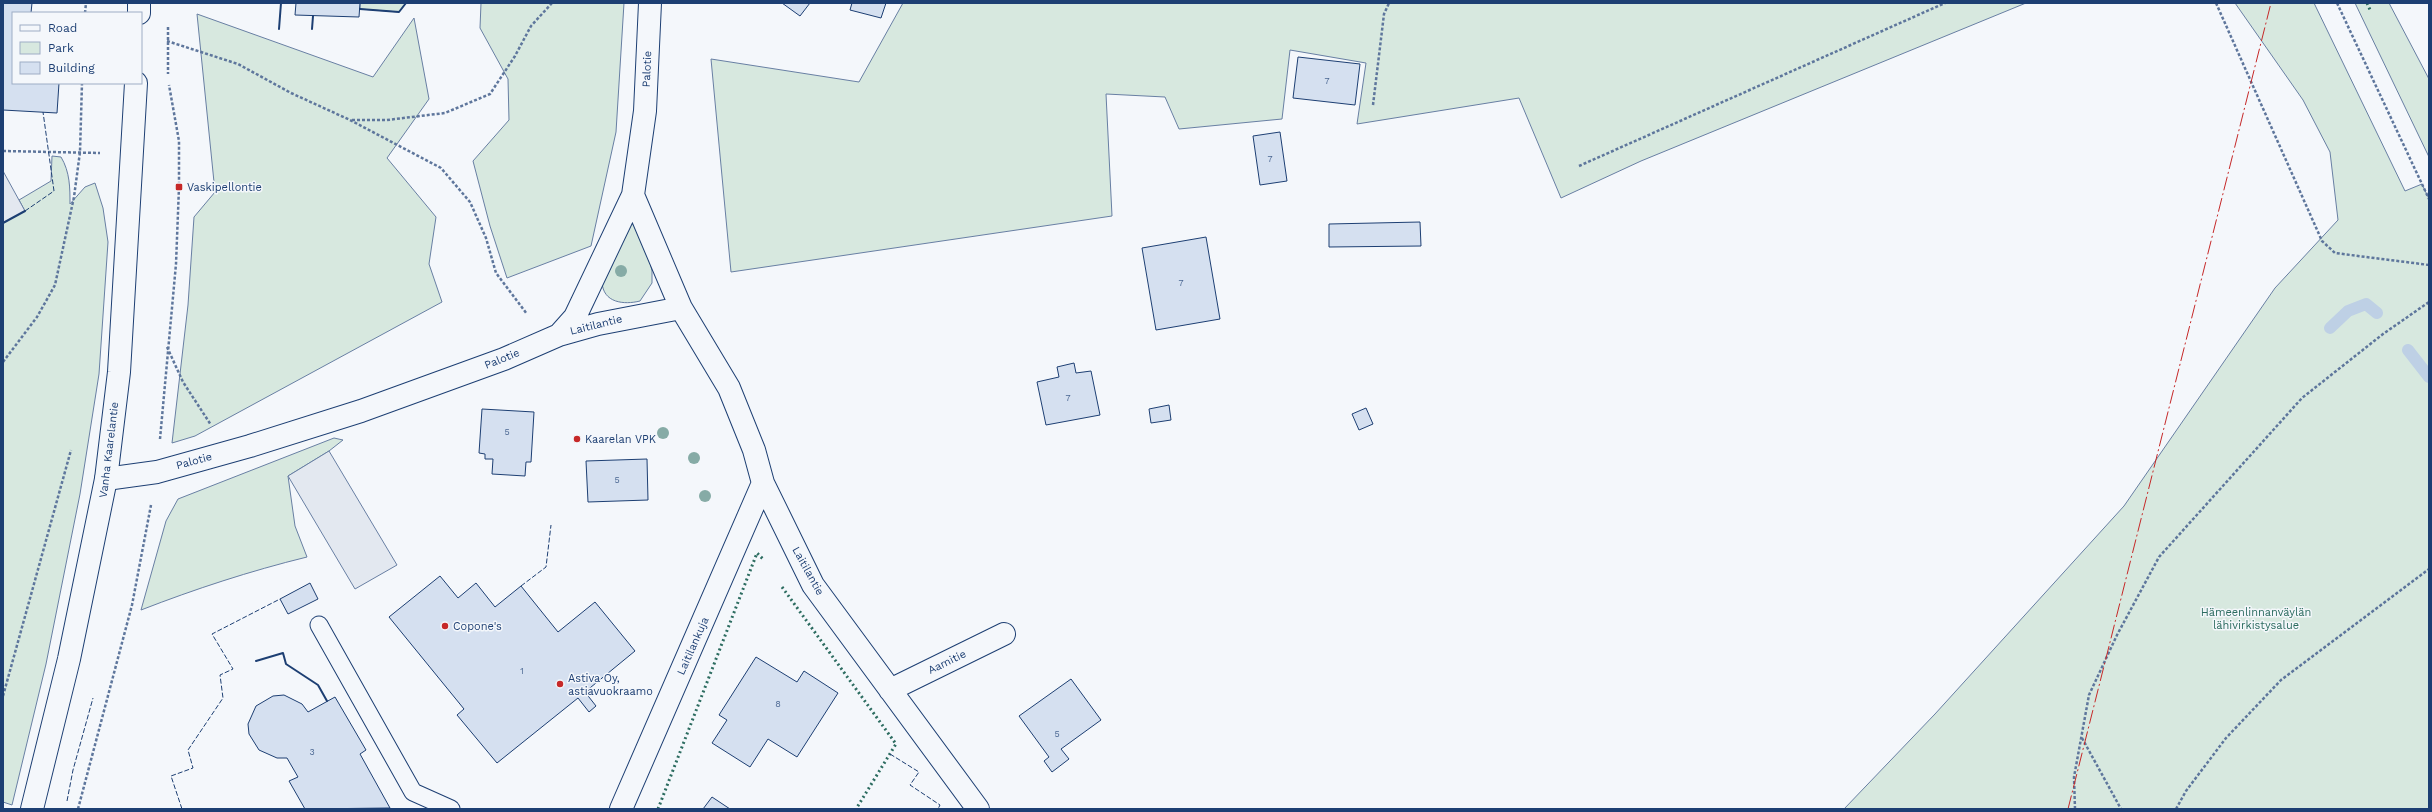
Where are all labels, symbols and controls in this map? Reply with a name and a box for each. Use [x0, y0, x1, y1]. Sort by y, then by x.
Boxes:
legend [12, 12, 142, 84]
text: Road [48, 21, 77, 35]
text: Park [48, 41, 74, 55]
street label: Palotie [640, 50, 654, 88]
text: Building [48, 61, 95, 75]
house number: 7 [1324, 76, 1330, 86]
house number: 7 [1267, 154, 1273, 164]
place label: Vaskipellontie [187, 181, 262, 194]
marker: Vaskipellontie [174, 182, 184, 192]
house number: 7 [1178, 278, 1184, 288]
street label: Laitilantie [568, 312, 624, 338]
street label: Palotie [483, 346, 521, 372]
house number: 7 [1065, 393, 1071, 403]
street label: Vanha Kaarelantie [97, 401, 121, 499]
house number: 5 [504, 427, 510, 437]
place label: Kaarelan VPK [585, 433, 656, 446]
marker: Kaarelan VPK [572, 434, 582, 444]
street label: Palotie [175, 450, 213, 472]
house number: 5 [614, 475, 620, 485]
street label: Laitilantie [789, 544, 827, 598]
park label: Hämeenlinnanväylän lähivirkistysalue [2201, 606, 2311, 632]
street label: Laitilankuja [674, 615, 712, 677]
place label: Copone's [453, 620, 502, 633]
marker: Copone's [440, 621, 450, 631]
street label: Aamitie [926, 647, 968, 677]
house number: 1 [520, 666, 524, 676]
place label: Astiva Oy, astiavuokraamo [568, 672, 653, 698]
marker: Astiva Oy, astiavuokraamo [555, 679, 565, 689]
house number: 8 [775, 699, 781, 709]
house number: 5 [1054, 729, 1060, 739]
house number: 3 [309, 747, 315, 757]

